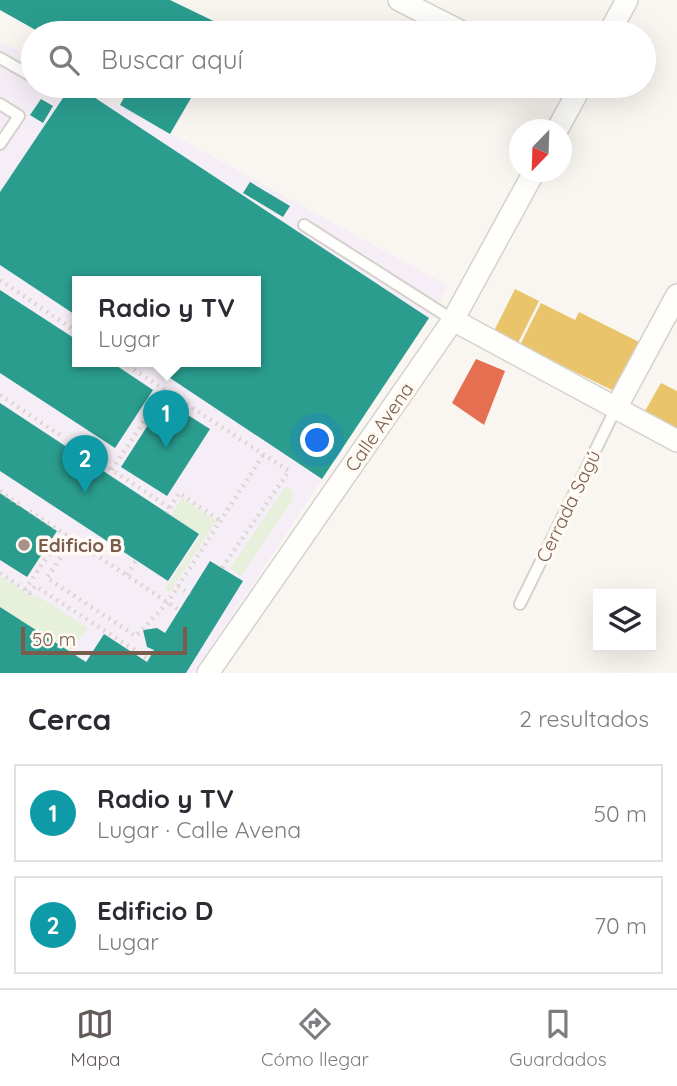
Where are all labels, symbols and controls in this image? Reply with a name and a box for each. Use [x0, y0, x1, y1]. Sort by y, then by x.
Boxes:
search box [21, 21, 656, 98]
icon: search [45, 41, 83, 79]
text: Buscar aquí [101, 43, 243, 76]
north arrow [509, 119, 572, 182]
popup [72, 276, 261, 367]
text: Radio y TV [98, 291, 235, 324]
text: Lugar [98, 324, 160, 353]
street label: Calle Avena [340, 378, 418, 476]
pin: 1 [143, 390, 189, 448]
your location [300, 423, 334, 457]
pin: 2 [62, 435, 108, 493]
street label: Cerrada Sagú [530, 446, 606, 566]
place label: Edificio B [38, 533, 122, 557]
marker: Edificio B [16, 537, 32, 553]
map controls [593, 589, 656, 652]
button: layers [593, 589, 656, 652]
scale bar [21, 624, 187, 656]
text: 50 m [32, 627, 76, 651]
text: Cerca [28, 700, 111, 738]
text: 2 resultados [519, 704, 649, 733]
text: Radio y TV [97, 782, 234, 815]
text: 1 [49, 799, 57, 828]
text: 50 m [594, 799, 647, 828]
text: Lugar · Calle Avena [97, 815, 301, 844]
text: Edificio D [97, 894, 213, 927]
text: 2 [46, 911, 60, 940]
text: 70 m [594, 911, 647, 940]
text: Lugar [97, 927, 159, 956]
tab: Mapa [70, 1005, 121, 1071]
tab: Cómo llegar [261, 1005, 369, 1071]
tab: Guardados [509, 1005, 607, 1071]

